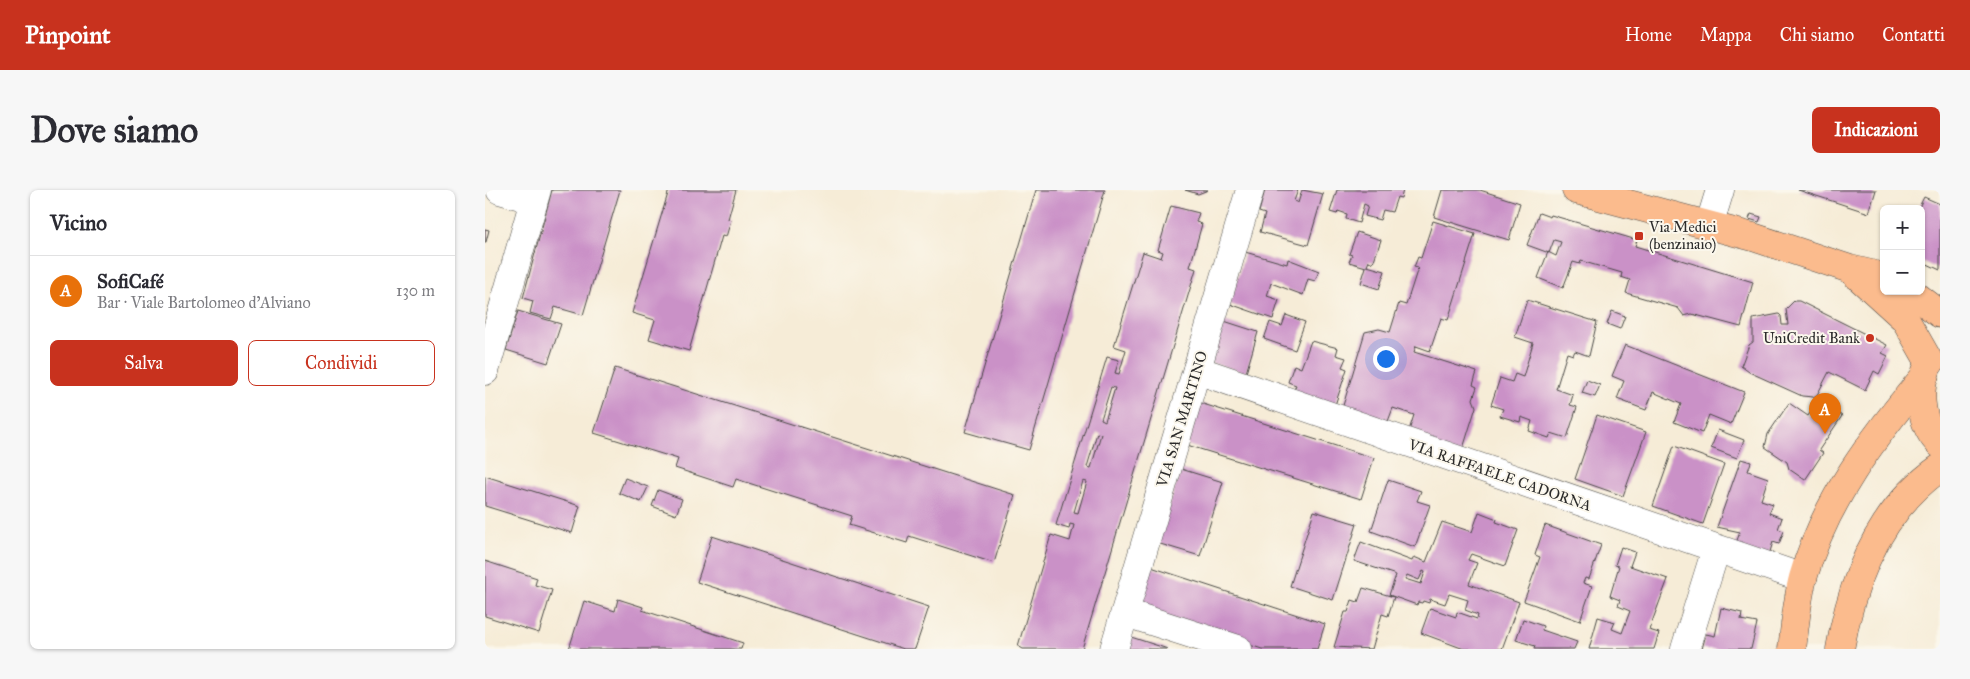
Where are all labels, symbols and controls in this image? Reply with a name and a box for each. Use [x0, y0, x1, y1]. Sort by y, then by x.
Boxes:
text: Pinpoint [25, 20, 111, 50]
text: Home [1625, 24, 1672, 46]
text: Mappa [1700, 24, 1752, 46]
text: Chi siamo [1780, 24, 1854, 46]
text: Contatti [1882, 24, 1945, 46]
button: Indicazioni [1812, 107, 1940, 153]
text: Dove siamo [30, 109, 198, 152]
map controls [1880, 205, 1925, 295]
button: + [1880, 205, 1925, 250]
text: Vicino [50, 210, 107, 236]
place label: Via Medici (benzinaio) [1648, 218, 1717, 254]
marker: Via Medici (benzinaio) [1633, 230, 1645, 242]
button: − [1880, 250, 1925, 295]
text: SofiCafé [97, 270, 164, 293]
text: A [61, 281, 71, 300]
text: 130 m [396, 281, 435, 300]
text: Bar · Viale Bartolomeo d'Alviano [97, 293, 311, 312]
place label: UniCredit Bank [1763, 329, 1860, 347]
marker: UniCredit Bank [1864, 332, 1876, 344]
button: Salva [50, 340, 238, 386]
button: Condividi [248, 340, 435, 386]
your location [1373, 346, 1399, 372]
street label: VIA SAN MARTINO [1152, 349, 1211, 490]
pin: A [1809, 393, 1841, 434]
street label: VIA RAFFAELE CADORNA [1405, 435, 1594, 515]

